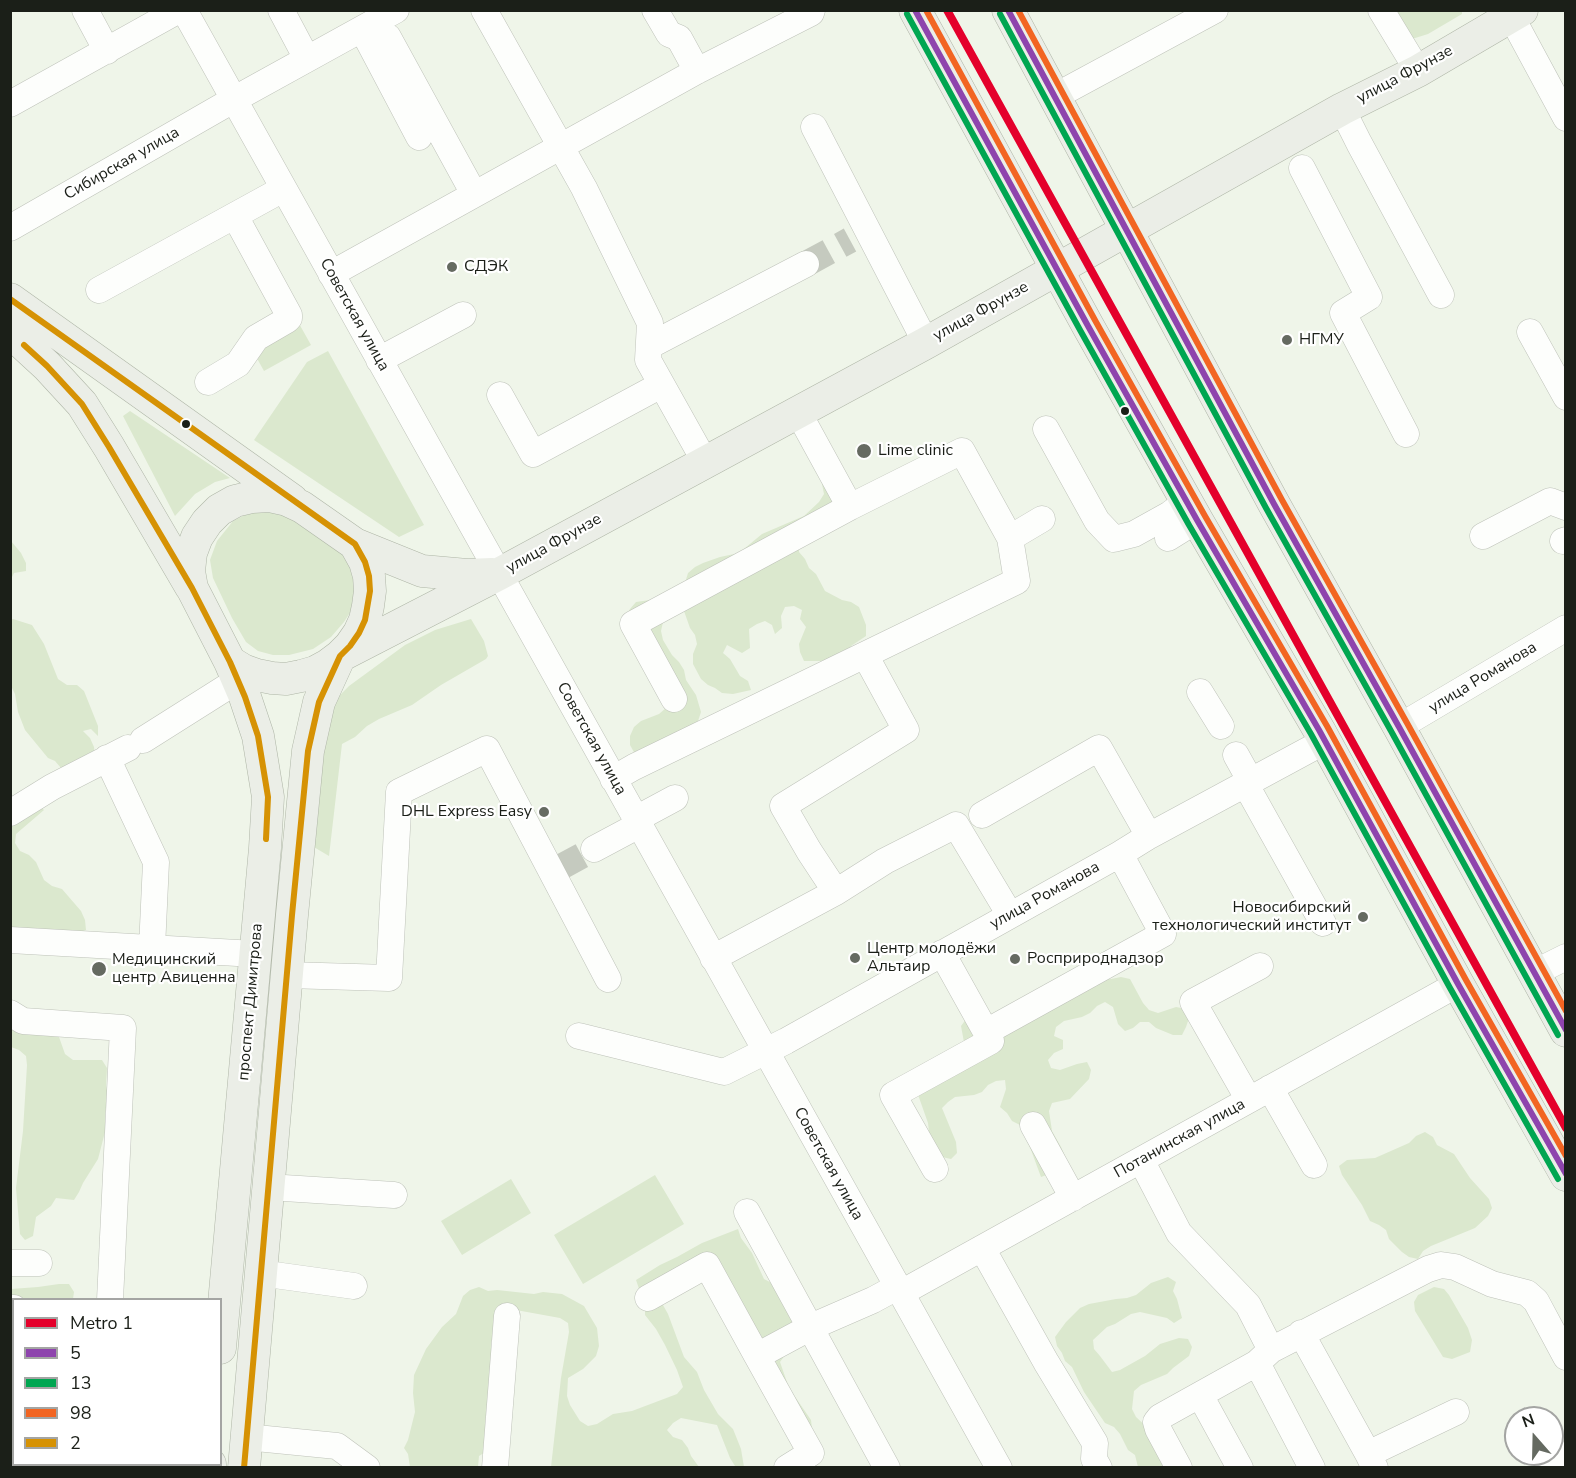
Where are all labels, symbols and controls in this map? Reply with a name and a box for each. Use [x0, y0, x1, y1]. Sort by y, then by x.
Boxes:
street label: улица Фрунзе [1354, 42, 1456, 108]
street label: Сибирская улица [61, 123, 183, 205]
street label: Советская улица [315, 255, 393, 375]
place label: СДЭК [464, 257, 508, 277]
marker: СДЭК [445, 260, 459, 274]
street label: улица Фрунзе [930, 278, 1032, 346]
place label: НГМУ [1299, 330, 1344, 350]
marker: НГМУ [1280, 333, 1294, 347]
unlabelled marker [1119, 405, 1131, 417]
unlabelled marker [180, 418, 192, 430]
place label: Lime clinic [878, 441, 953, 461]
marker: Lime clinic [855, 442, 873, 460]
street label: улица Фрунзе [503, 510, 605, 578]
street label: улица Романова [1425, 638, 1541, 718]
street label: Советская улица [552, 679, 630, 799]
place label: DHL Express Easy [401, 802, 532, 822]
marker: DHL Express Easy [537, 805, 551, 819]
street label: улица Романова [987, 858, 1103, 934]
place label: Новосибирский технологический институт [1152, 898, 1351, 936]
marker: Новосибирский технологический институт [1356, 910, 1370, 924]
street label: проспект Димитрова [235, 923, 267, 1081]
place label: Центр молодёжи Альтаир [867, 939, 996, 977]
place label: Росприроднадзор [1027, 949, 1164, 969]
place label: Медицинский центр Авиценна [112, 950, 236, 988]
marker: Центр молодёжи Альтаир [848, 951, 862, 965]
marker: Росприроднадзор [1008, 952, 1022, 966]
marker: Медицинский центр Авиценна [90, 960, 108, 978]
street label: Потанинская улица [1111, 1095, 1249, 1183]
street label: Советская улица [789, 1104, 867, 1224]
legend [12, 1298, 222, 1466]
text: Metro 1 [70, 1311, 133, 1335]
text: 5 [70, 1341, 81, 1365]
text: 13 [70, 1371, 92, 1395]
text: 98 [70, 1401, 92, 1425]
north arrow [1504, 1406, 1564, 1466]
text: N [1519, 1409, 1538, 1433]
text: 2 [70, 1431, 81, 1455]

